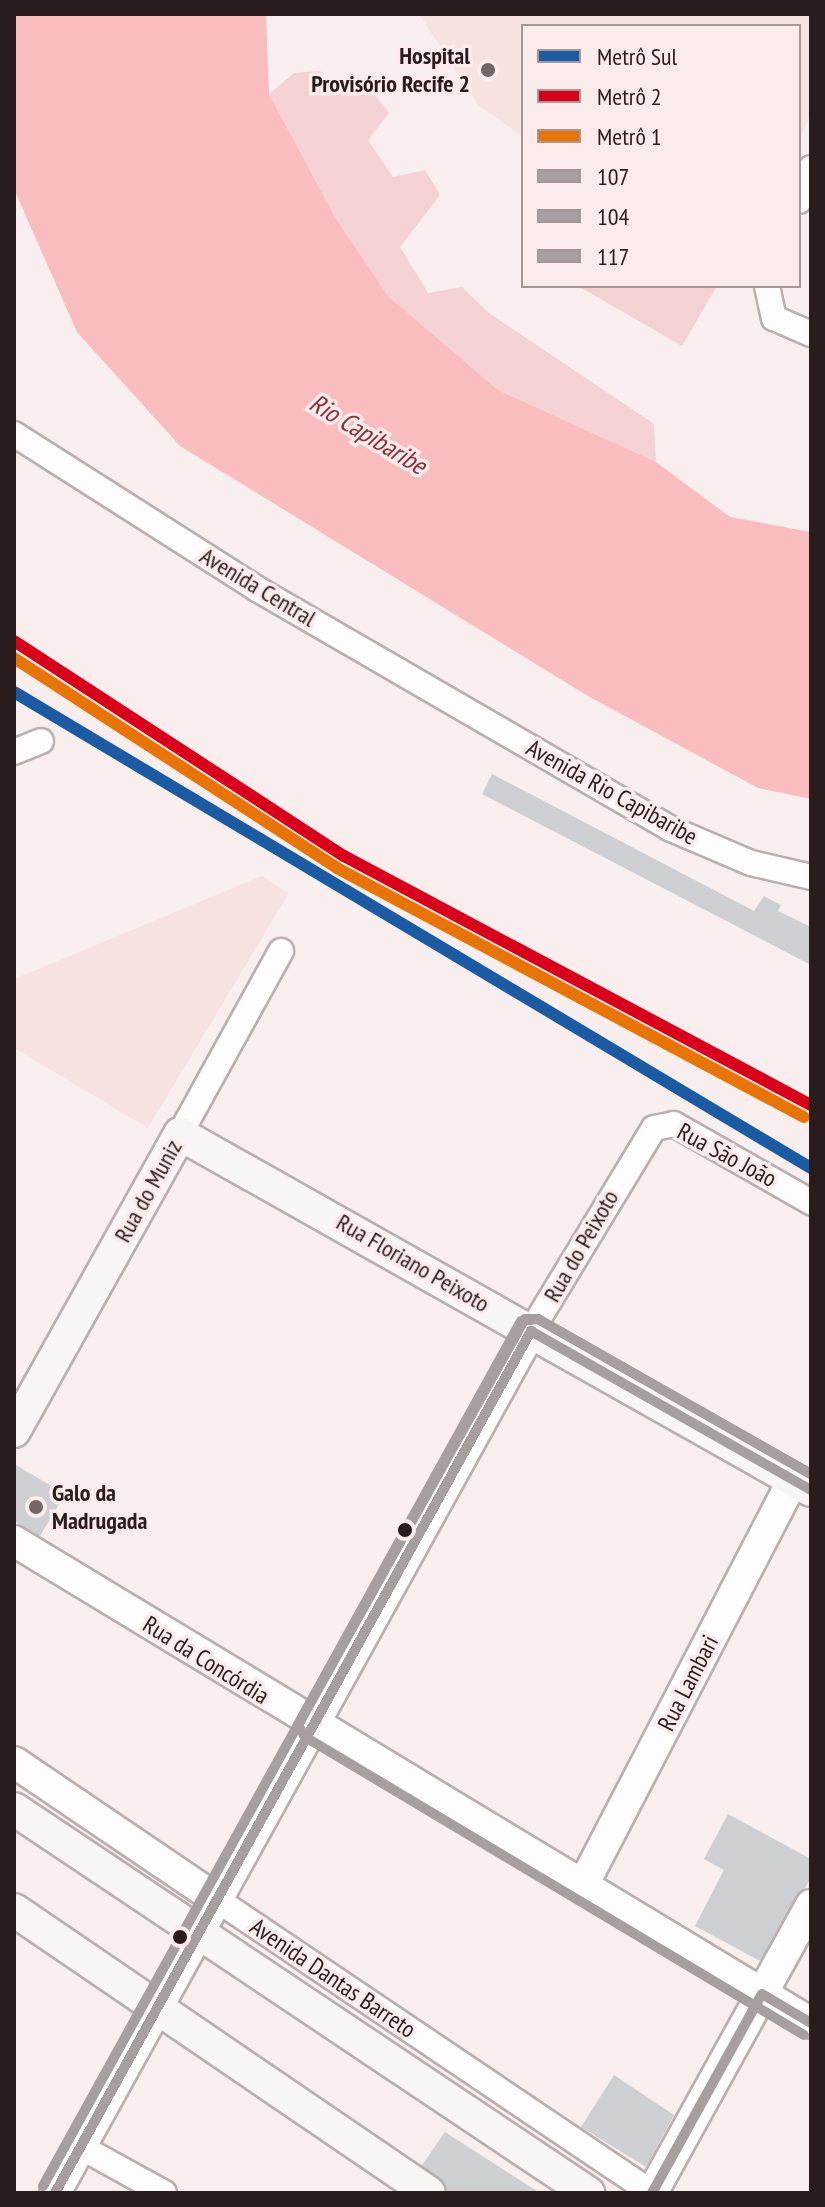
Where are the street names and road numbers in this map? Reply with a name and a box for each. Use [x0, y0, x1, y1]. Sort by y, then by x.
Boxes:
street label: Avenida Central [195, 541, 321, 633]
street label: Avenida Rio Capibaribe [522, 733, 702, 851]
street label: Rua São João [673, 1117, 781, 1193]
street label: Rua do Muniz [108, 1135, 188, 1247]
street label: Rua do Peixoto [537, 1185, 625, 1307]
street label: Rua Floriano Peixoto [331, 1208, 495, 1318]
street label: Rua da Concórdia [138, 1610, 274, 1710]
street label: Rua Lambari [652, 1630, 724, 1736]
street label: Avenida Dantas Barreto [245, 1912, 421, 2044]

